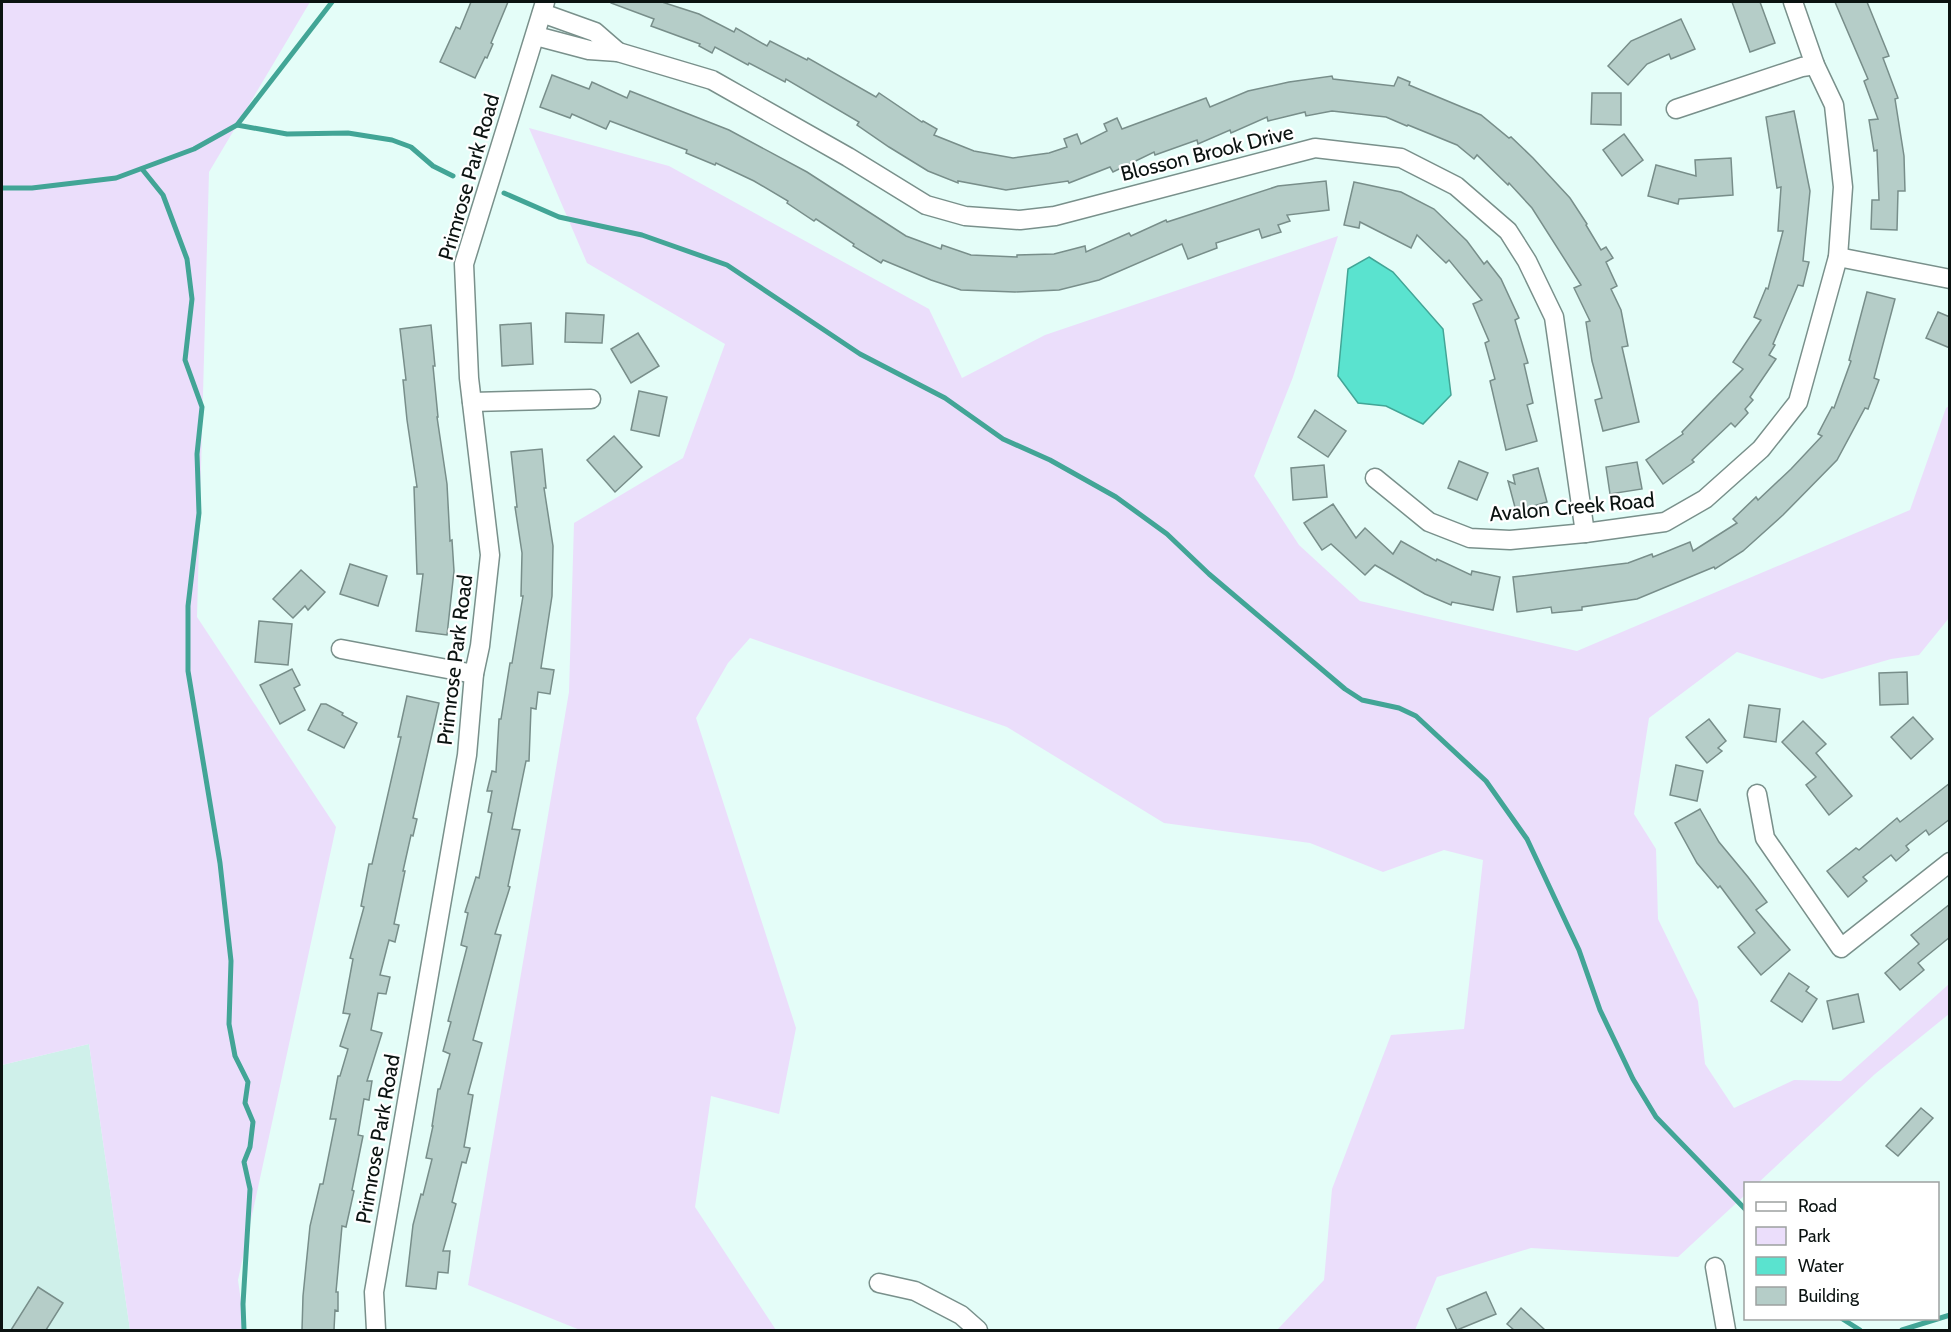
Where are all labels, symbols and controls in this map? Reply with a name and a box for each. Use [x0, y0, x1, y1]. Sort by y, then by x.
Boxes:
street label: Primrose Park Road [433, 91, 504, 263]
street label: Blosson Brook Drive [1118, 119, 1296, 186]
street label: Avalon Creek Road [1488, 487, 1656, 526]
street label: Primrose Park Road [432, 573, 477, 747]
street label: Primrose Park Road [350, 1052, 405, 1226]
legend [1744, 1182, 1939, 1320]
text: Road [1798, 1195, 1837, 1217]
text: Park [1798, 1225, 1831, 1247]
text: Water [1798, 1255, 1844, 1277]
text: Building [1798, 1285, 1860, 1307]

